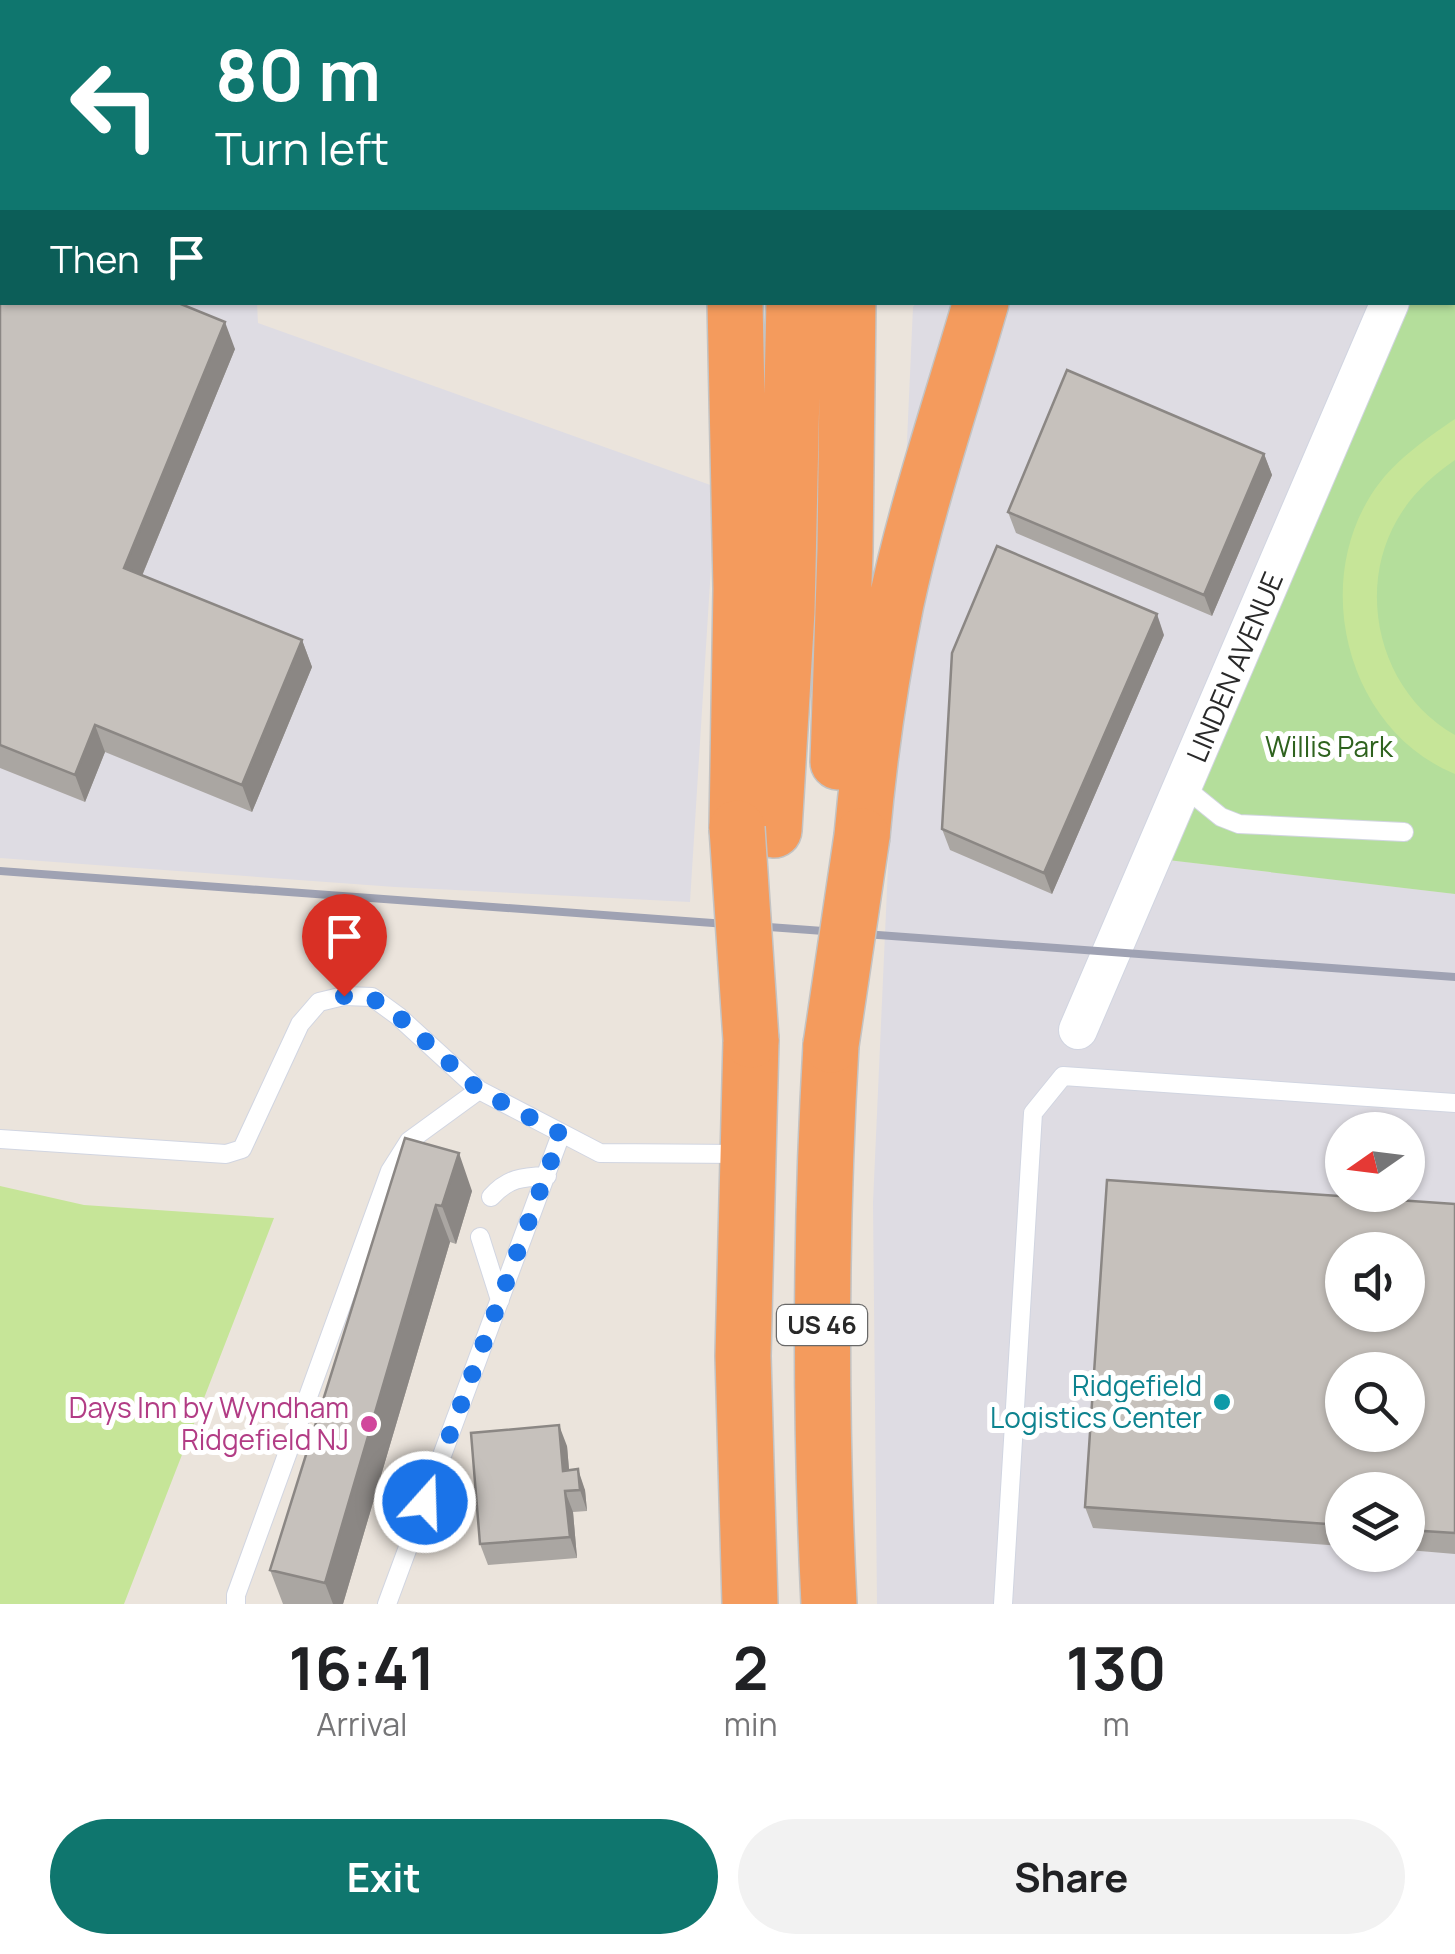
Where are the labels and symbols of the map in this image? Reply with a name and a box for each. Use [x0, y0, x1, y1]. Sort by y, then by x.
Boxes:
street label: LINDEN AVENUE [1177, 566, 1291, 767]
park label: Willis Park [1265, 727, 1394, 765]
pin [302, 894, 387, 997]
north arrow [1325, 1112, 1425, 1212]
road number: US 46 [777, 1305, 867, 1345]
place label: Ridgefield Logistics Center [990, 1366, 1202, 1436]
place label: Days Inn by Wyndham Ridgefield NJ [69, 1388, 349, 1458]
marker: Ridgefield Logistics Center [1211, 1391, 1233, 1413]
marker: Days Inn by Wyndham Ridgefield NJ [358, 1413, 380, 1435]
position arrow [373, 1450, 477, 1554]

